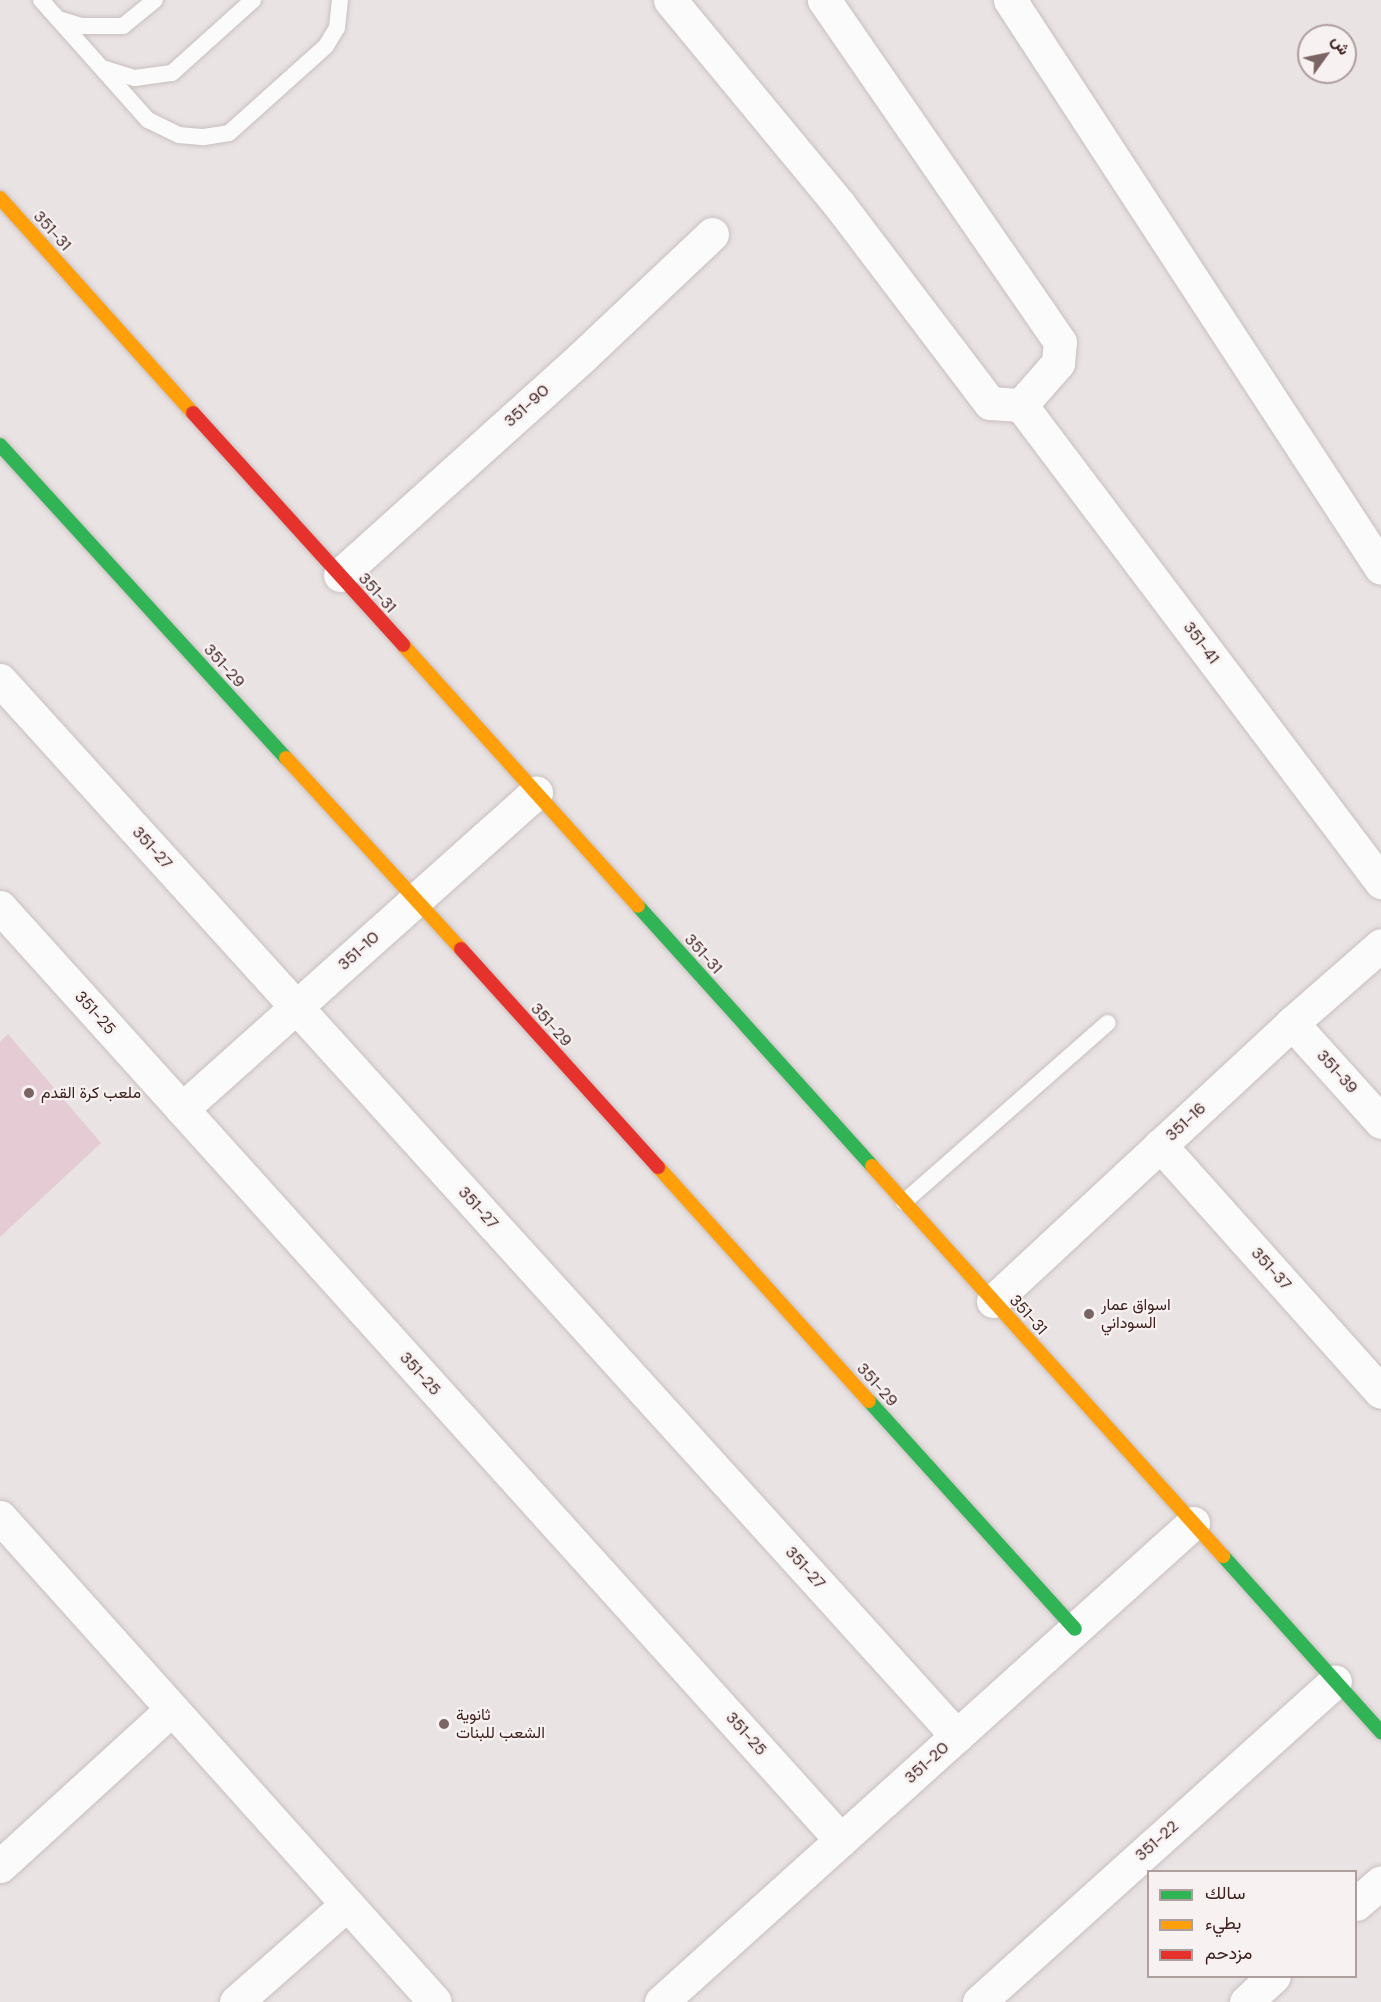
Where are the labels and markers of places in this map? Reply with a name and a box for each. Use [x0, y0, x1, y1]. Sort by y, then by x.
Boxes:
place label: ملعب كرة القدم [41, 1083, 141, 1103]
marker: ملعب كرة القدم [22, 1086, 36, 1100]
place label: اسواق عمار السوداني [1101, 1295, 1171, 1333]
marker: اسواق عمار السوداني [1082, 1307, 1096, 1321]
place label: ثانوية الشعب للبنات [456, 1705, 545, 1743]
marker: ثانوية الشعب للبنات [437, 1717, 451, 1731]

